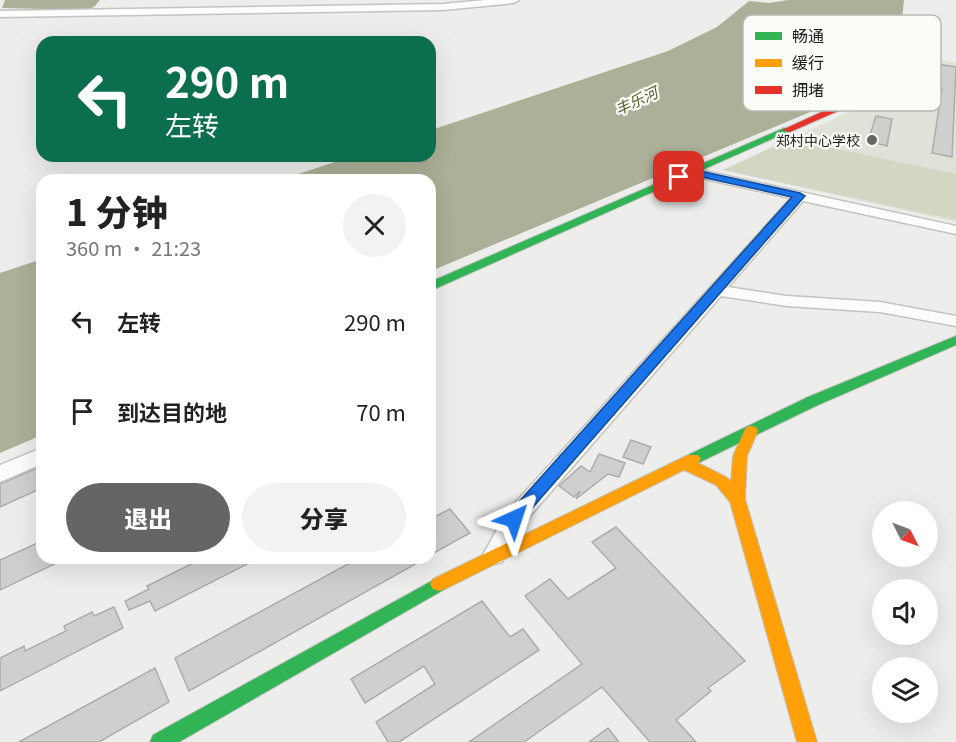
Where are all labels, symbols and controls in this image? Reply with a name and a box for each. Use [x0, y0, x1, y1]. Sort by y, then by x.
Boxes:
legend [743, 15, 941, 111]
text: 畅通 [792, 23, 824, 47]
text: 290 m [165, 49, 289, 110]
text: 缓行 [792, 50, 824, 74]
icon: left [66, 60, 144, 138]
text: 拥堵 [792, 77, 824, 101]
water label: 丰乐河 [611, 80, 664, 119]
text: 左转 [165, 105, 219, 144]
place label: 郑村中心学校 [776, 130, 860, 150]
marker: 郑村中心学校 [865, 133, 879, 147]
pin [653, 151, 704, 202]
icon: arrive [662, 160, 695, 193]
text: 1 分钟 [66, 184, 168, 236]
button: close [343, 194, 406, 257]
text: 360 m · 21:23 [66, 233, 201, 262]
icon: left [66, 305, 99, 338]
text: 左转 [117, 305, 161, 337]
text: 290 m [344, 305, 406, 337]
icon: arrive [66, 395, 99, 428]
text: 到达目的地 [117, 395, 227, 427]
text: 70 m [356, 395, 406, 427]
button: 退出 [66, 483, 230, 552]
button: 分享 [242, 483, 406, 552]
position arrow [482, 487, 546, 551]
north arrow [872, 501, 938, 567]
map controls [872, 501, 938, 723]
button: sound [872, 579, 938, 645]
button: layers [872, 657, 938, 723]

